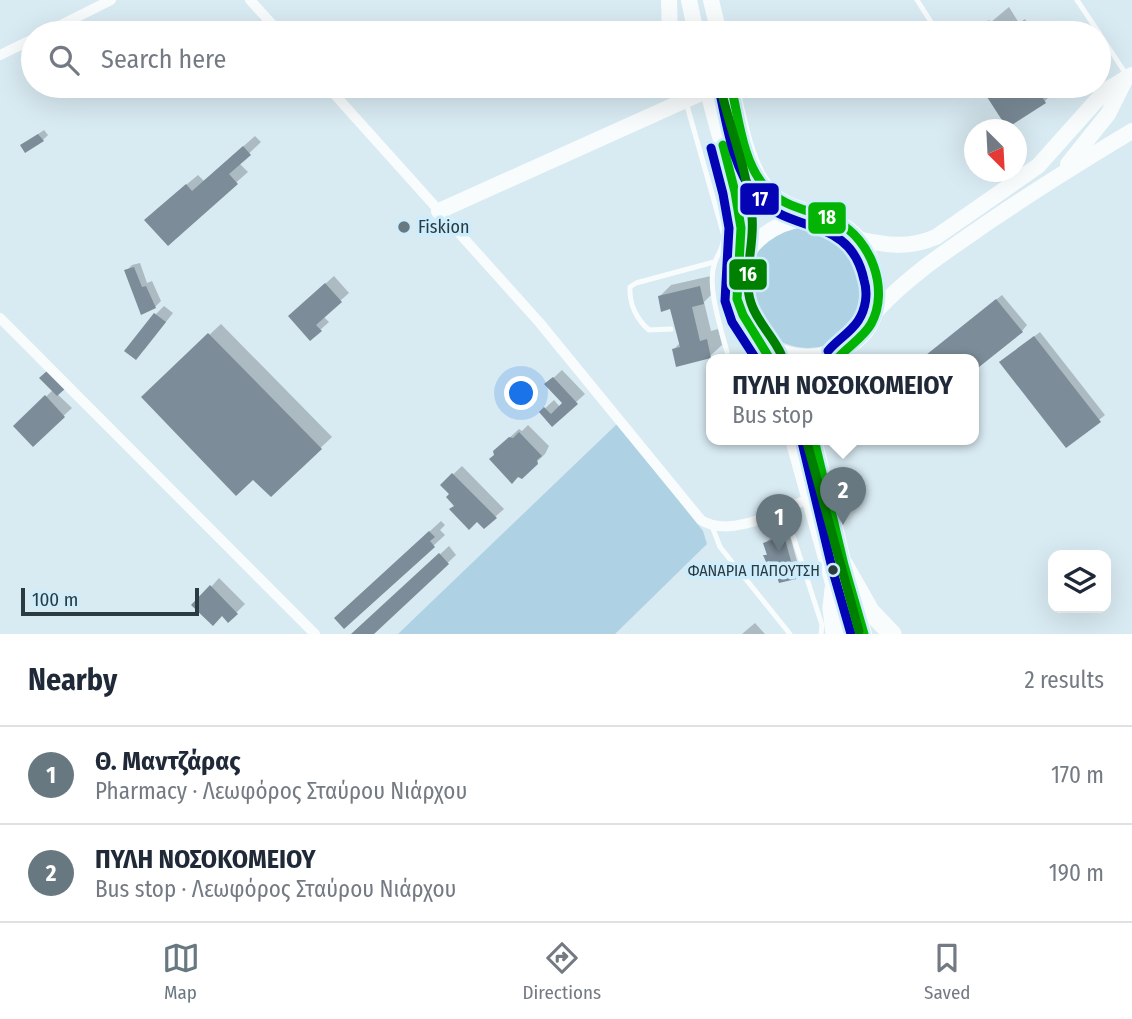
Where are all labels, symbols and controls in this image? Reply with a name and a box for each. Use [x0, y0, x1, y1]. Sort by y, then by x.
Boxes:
search box [21, 21, 1111, 98]
icon: search [45, 41, 83, 79]
text: Search here [101, 44, 226, 75]
north arrow [964, 119, 1027, 182]
line badge: 17 [739, 182, 780, 216]
text: 17 [752, 188, 768, 211]
line badge: 18 [807, 201, 847, 235]
text: 18 [818, 206, 836, 229]
place label: Fiskion [418, 216, 469, 238]
marker: Fiskion [396, 219, 412, 235]
line badge: 16 [728, 258, 768, 291]
text: 16 [739, 263, 757, 286]
popup [706, 354, 979, 445]
text: ΠΥΛΗ ΝΟΣΟΚΟΜΕΙΟΥ [732, 370, 953, 401]
your location [504, 376, 538, 410]
text: Bus stop [732, 401, 813, 429]
pin: 2 [820, 467, 866, 525]
pin: 1 [756, 494, 802, 552]
map controls [1048, 550, 1111, 613]
button: layers [1048, 550, 1111, 613]
place label: ΦΑΝΑΡΙΑ ΠΑΠΟΥΤΣΗ [688, 561, 820, 580]
marker: ΦΑΝΑΡΙΑ ΠΑΠΟΥΤΣΗ [826, 563, 840, 577]
scale bar [21, 585, 200, 617]
text: 100 m [32, 588, 78, 611]
text: Nearby [28, 662, 117, 698]
text: 2 results [1024, 666, 1104, 694]
text: Θ. Μαντζάρας [95, 746, 240, 777]
text: 1 [46, 761, 56, 789]
text: 170 m [1051, 761, 1104, 789]
text: Pharmacy · Λεωφόρος Σταύρου Νιάρχου [95, 777, 467, 805]
text: ΠΥΛΗ ΝΟΣΟΚΟΜΕΙΟΥ [95, 844, 316, 875]
text: 2 [46, 859, 56, 887]
text: 190 m [1049, 859, 1104, 887]
text: Bus stop · Λεωφόρος Σταύρου Νιάρχου [95, 875, 456, 903]
tab: Map [162, 939, 200, 1004]
tab: Directions [523, 939, 601, 1004]
tab: Saved [924, 939, 970, 1004]

